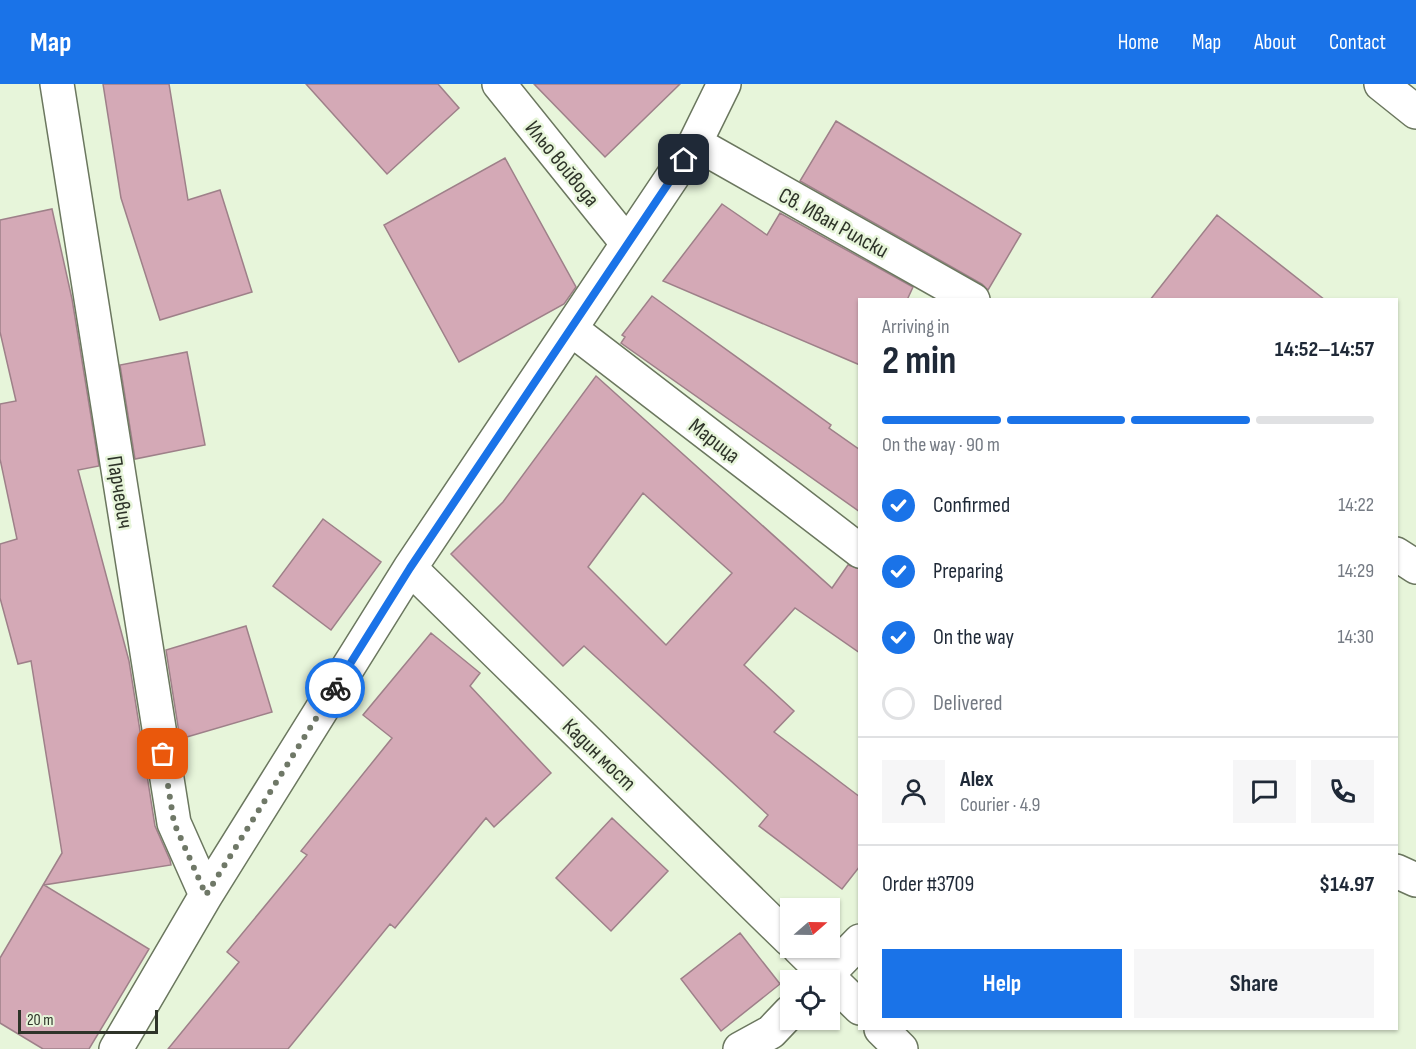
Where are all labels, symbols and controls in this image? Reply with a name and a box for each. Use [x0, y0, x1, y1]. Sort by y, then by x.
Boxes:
text: Map [30, 26, 71, 59]
text: Home [1118, 30, 1159, 55]
text: Map [1192, 30, 1221, 55]
text: About [1254, 30, 1296, 55]
text: Contact [1329, 30, 1386, 55]
street label: Ильо войвода [519, 115, 605, 213]
pin [658, 134, 709, 185]
icon: home [667, 143, 700, 176]
street label: Св. Иван Рилски [774, 182, 893, 265]
text: Arriving in [882, 315, 950, 339]
text: 14:52–14:57 [1275, 336, 1374, 363]
text: 2 min [882, 338, 956, 385]
street label: Марица [683, 413, 745, 470]
text: On the way · 90 m [882, 433, 1000, 457]
street label: Парчевич [100, 454, 139, 531]
icon: check [882, 489, 915, 522]
text: Confirmed [933, 492, 1010, 519]
text: 14:22 [1338, 493, 1374, 517]
icon: check [882, 555, 915, 588]
text: Preparing [933, 558, 1003, 585]
text: 14:29 [1338, 559, 1374, 583]
icon: check [882, 621, 915, 654]
text: On the way [933, 624, 1014, 651]
text: 14:30 [1338, 625, 1374, 649]
courier [305, 658, 365, 718]
icon: bike [319, 672, 352, 705]
text: Delivered [933, 690, 1002, 717]
street label: Кадин мост [557, 713, 641, 797]
pin [137, 728, 188, 779]
icon: bag [146, 737, 179, 770]
button: person [882, 760, 945, 823]
button: chat [1233, 760, 1296, 823]
button: phone [1311, 760, 1374, 823]
text: Alex [960, 766, 993, 793]
text: Courier · 4.9 [960, 793, 1040, 817]
text: Order #3709 [882, 871, 974, 898]
text: $14.97 [1319, 871, 1374, 898]
north arrow [780, 898, 840, 958]
map controls [780, 898, 840, 1030]
button: Help [882, 949, 1122, 1018]
button: Share [1134, 949, 1374, 1018]
button: locate [780, 970, 840, 1030]
scale bar [18, 1007, 158, 1034]
text: 20 m [27, 1011, 54, 1030]

